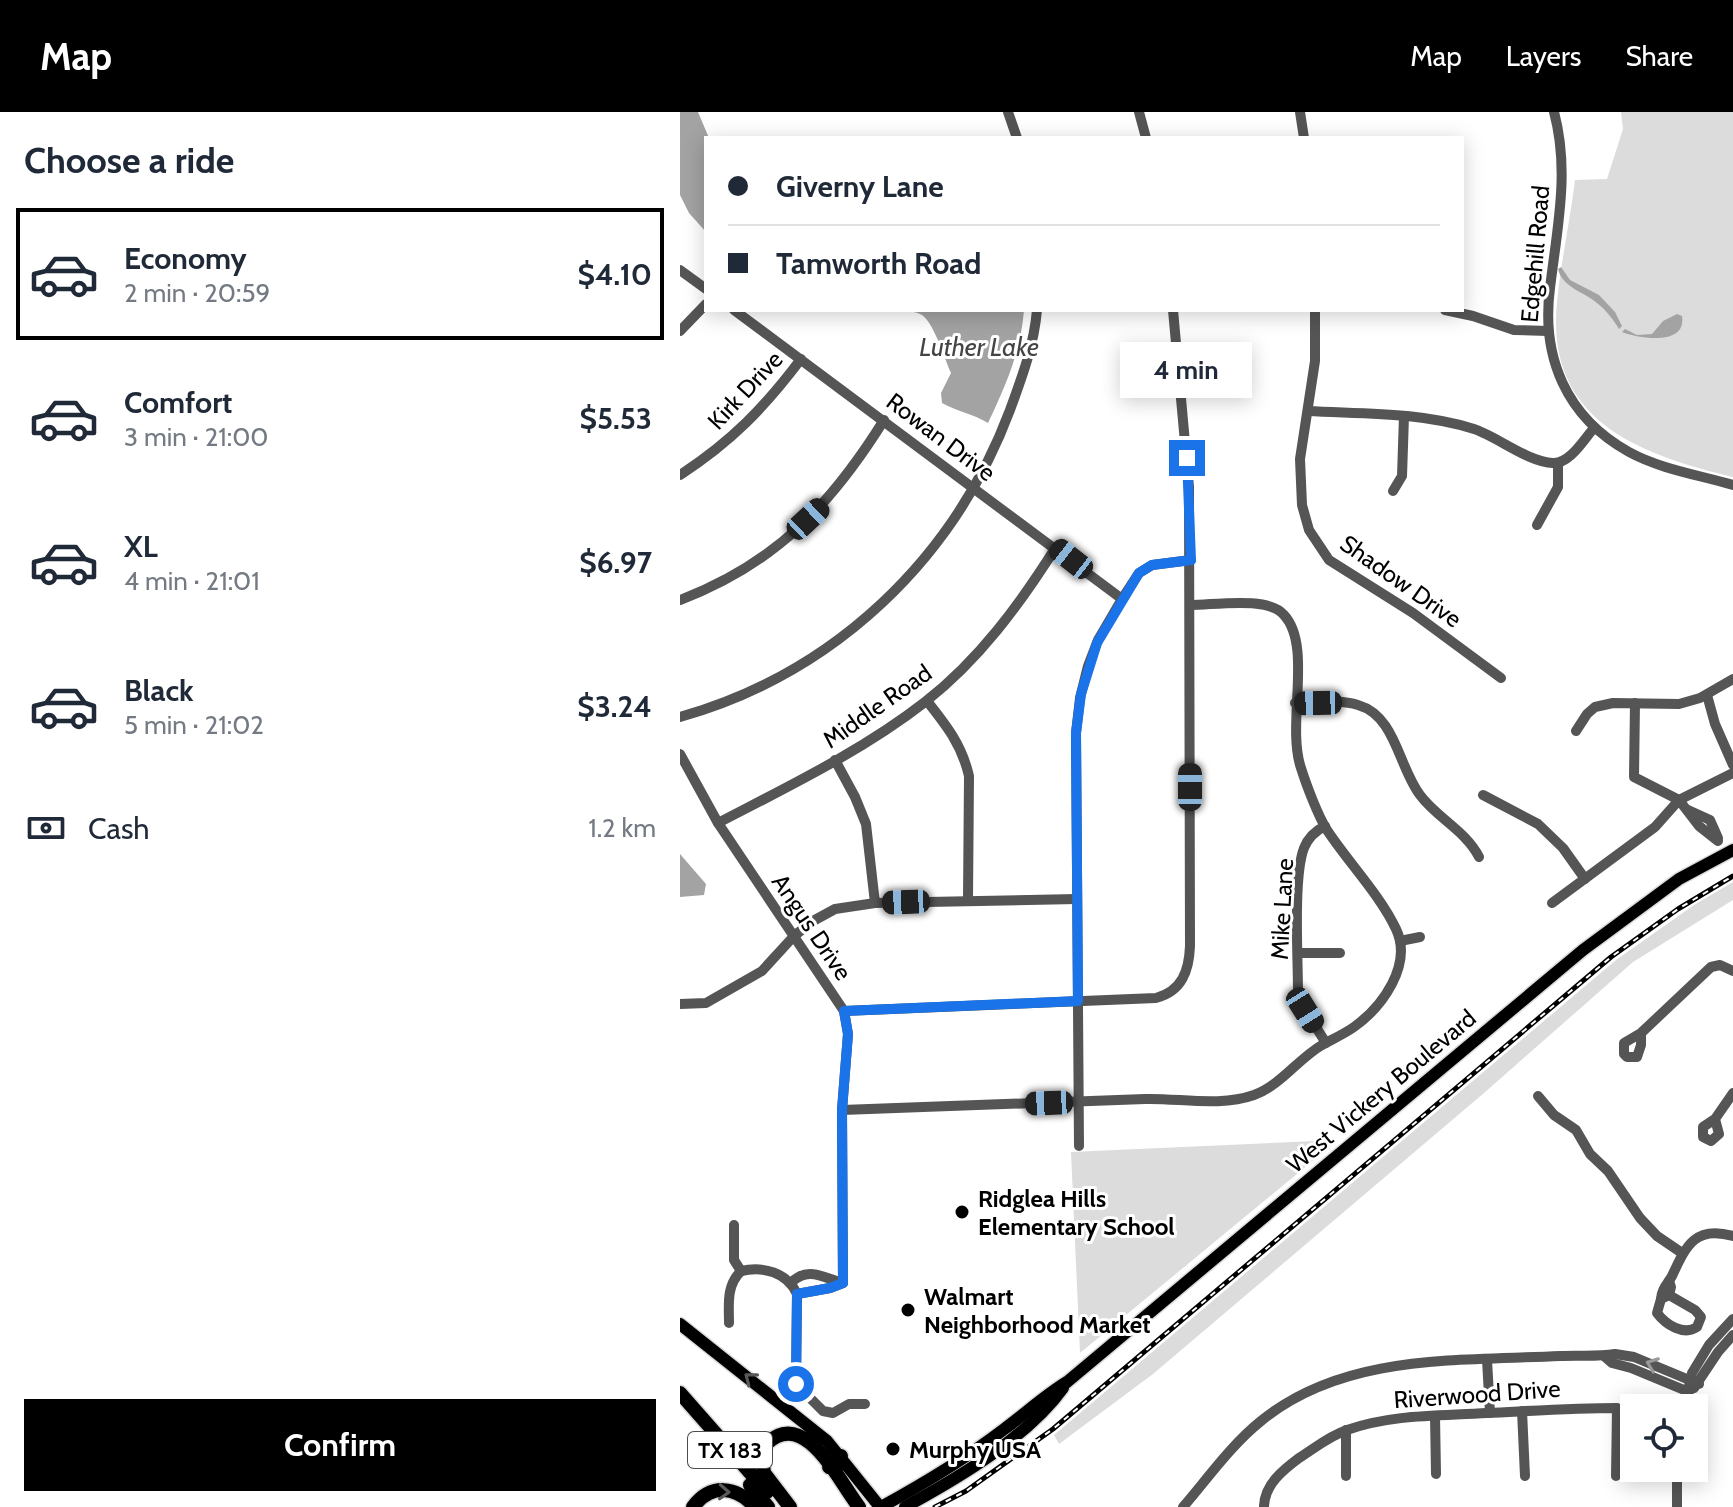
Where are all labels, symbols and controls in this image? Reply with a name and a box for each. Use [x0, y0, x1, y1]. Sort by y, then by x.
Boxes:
text: Map [40, 33, 112, 80]
text: Map [1410, 39, 1462, 73]
text: Layers [1506, 39, 1581, 73]
text: Share [1625, 39, 1693, 73]
text: Choose a ride [24, 138, 234, 182]
text: Giverny Lane [776, 168, 944, 205]
street label: Edgehill Road [1515, 184, 1555, 324]
icon: car [28, 238, 100, 310]
text: Economy [124, 240, 247, 277]
text: Tamworth Road [776, 245, 981, 282]
text: $4.10 [578, 256, 652, 293]
text: 2 min · 20:59 [124, 277, 270, 309]
water label: Luther Lake [919, 331, 1039, 363]
callout: 4 min [1121, 342, 1253, 398]
street label: Kirk Drive [701, 345, 789, 435]
text: 4 min [1153, 354, 1219, 386]
icon: car [28, 382, 100, 454]
text: Comfort [124, 384, 232, 421]
street label: Rowan Drive [881, 387, 1001, 487]
text: $5.53 [580, 400, 652, 437]
text: 3 min · 21:00 [124, 421, 268, 453]
route end [1169, 440, 1205, 476]
car [782, 494, 834, 544]
icon: car [28, 526, 100, 598]
text: XL [124, 528, 158, 565]
street label: Shadow Drive [1335, 529, 1467, 633]
car [1045, 535, 1097, 583]
text: $6.97 [579, 544, 652, 581]
text: 4 min · 21:01 [124, 565, 260, 597]
street label: Middle Road [817, 658, 937, 754]
icon: car [28, 670, 100, 742]
text: Black [124, 672, 194, 709]
text: $3.24 [577, 688, 652, 725]
car [1294, 691, 1342, 715]
text: 5 min · 21:02 [124, 709, 264, 741]
car [1178, 763, 1202, 811]
icon: cash [24, 806, 68, 850]
text: Cash [88, 810, 150, 847]
text: 1.2 km [588, 812, 656, 844]
street label: Mike Lane [1265, 858, 1299, 960]
street label: Angus Drive [766, 868, 858, 986]
car [882, 889, 930, 915]
car [1282, 983, 1328, 1037]
street label: West Vickery Boulevard [1280, 1003, 1482, 1179]
car [1025, 1090, 1073, 1116]
place label: Ridglea Hills Elementary School [978, 1184, 1175, 1241]
marker: Ridglea Hills Elementary School [953, 1203, 971, 1221]
place label: Walmart Neighborhood Market [924, 1282, 1150, 1339]
marker: Walmart Neighborhood Market [899, 1301, 917, 1319]
one-way arrow [1646, 1357, 1660, 1374]
route start [778, 1366, 814, 1402]
one-way arrow [745, 1373, 759, 1388]
street label: Riverwood Drive [1393, 1374, 1561, 1414]
map controls [1620, 1394, 1708, 1482]
button: locate [1620, 1394, 1708, 1482]
button: Confirm [24, 1399, 656, 1491]
road number: TX 183 [688, 1432, 772, 1468]
place label: Murphy USA [909, 1435, 1041, 1464]
marker: Murphy USA [884, 1440, 902, 1458]
one-way arrow [717, 1483, 730, 1500]

